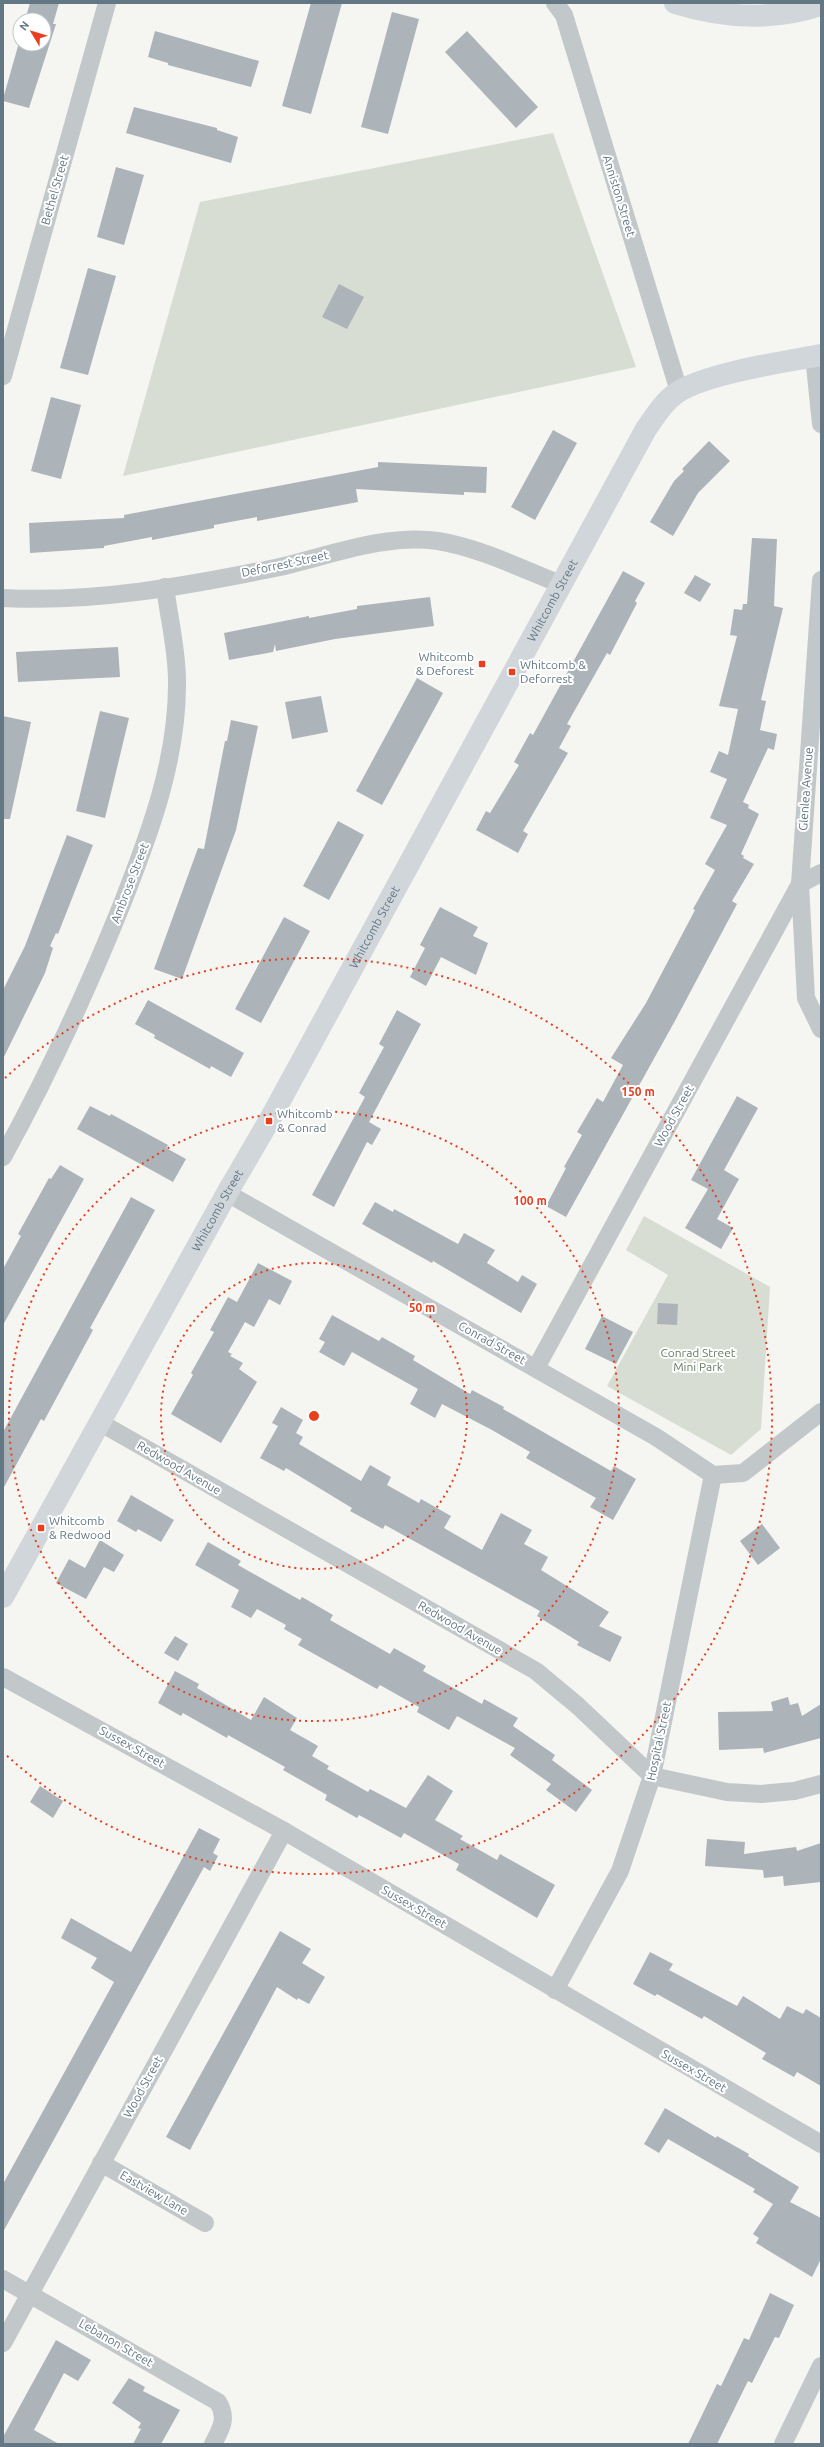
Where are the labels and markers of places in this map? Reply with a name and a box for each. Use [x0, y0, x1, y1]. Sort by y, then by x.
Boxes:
place label: Whitcomb & Deforest [416, 650, 474, 677]
place label: Whitcomb & Deforrest [520, 658, 586, 685]
marker: Whitcomb & Deforest [477, 659, 487, 669]
marker: Whitcomb & Deforrest [507, 667, 517, 677]
place label: Whitcomb & Conrad [277, 1107, 333, 1134]
marker: Whitcomb & Conrad [264, 1116, 274, 1126]
centre of rings [307, 1409, 321, 1423]
place label: Whitcomb & Redwood [49, 1514, 111, 1541]
marker: Whitcomb & Redwood [36, 1523, 46, 1533]

